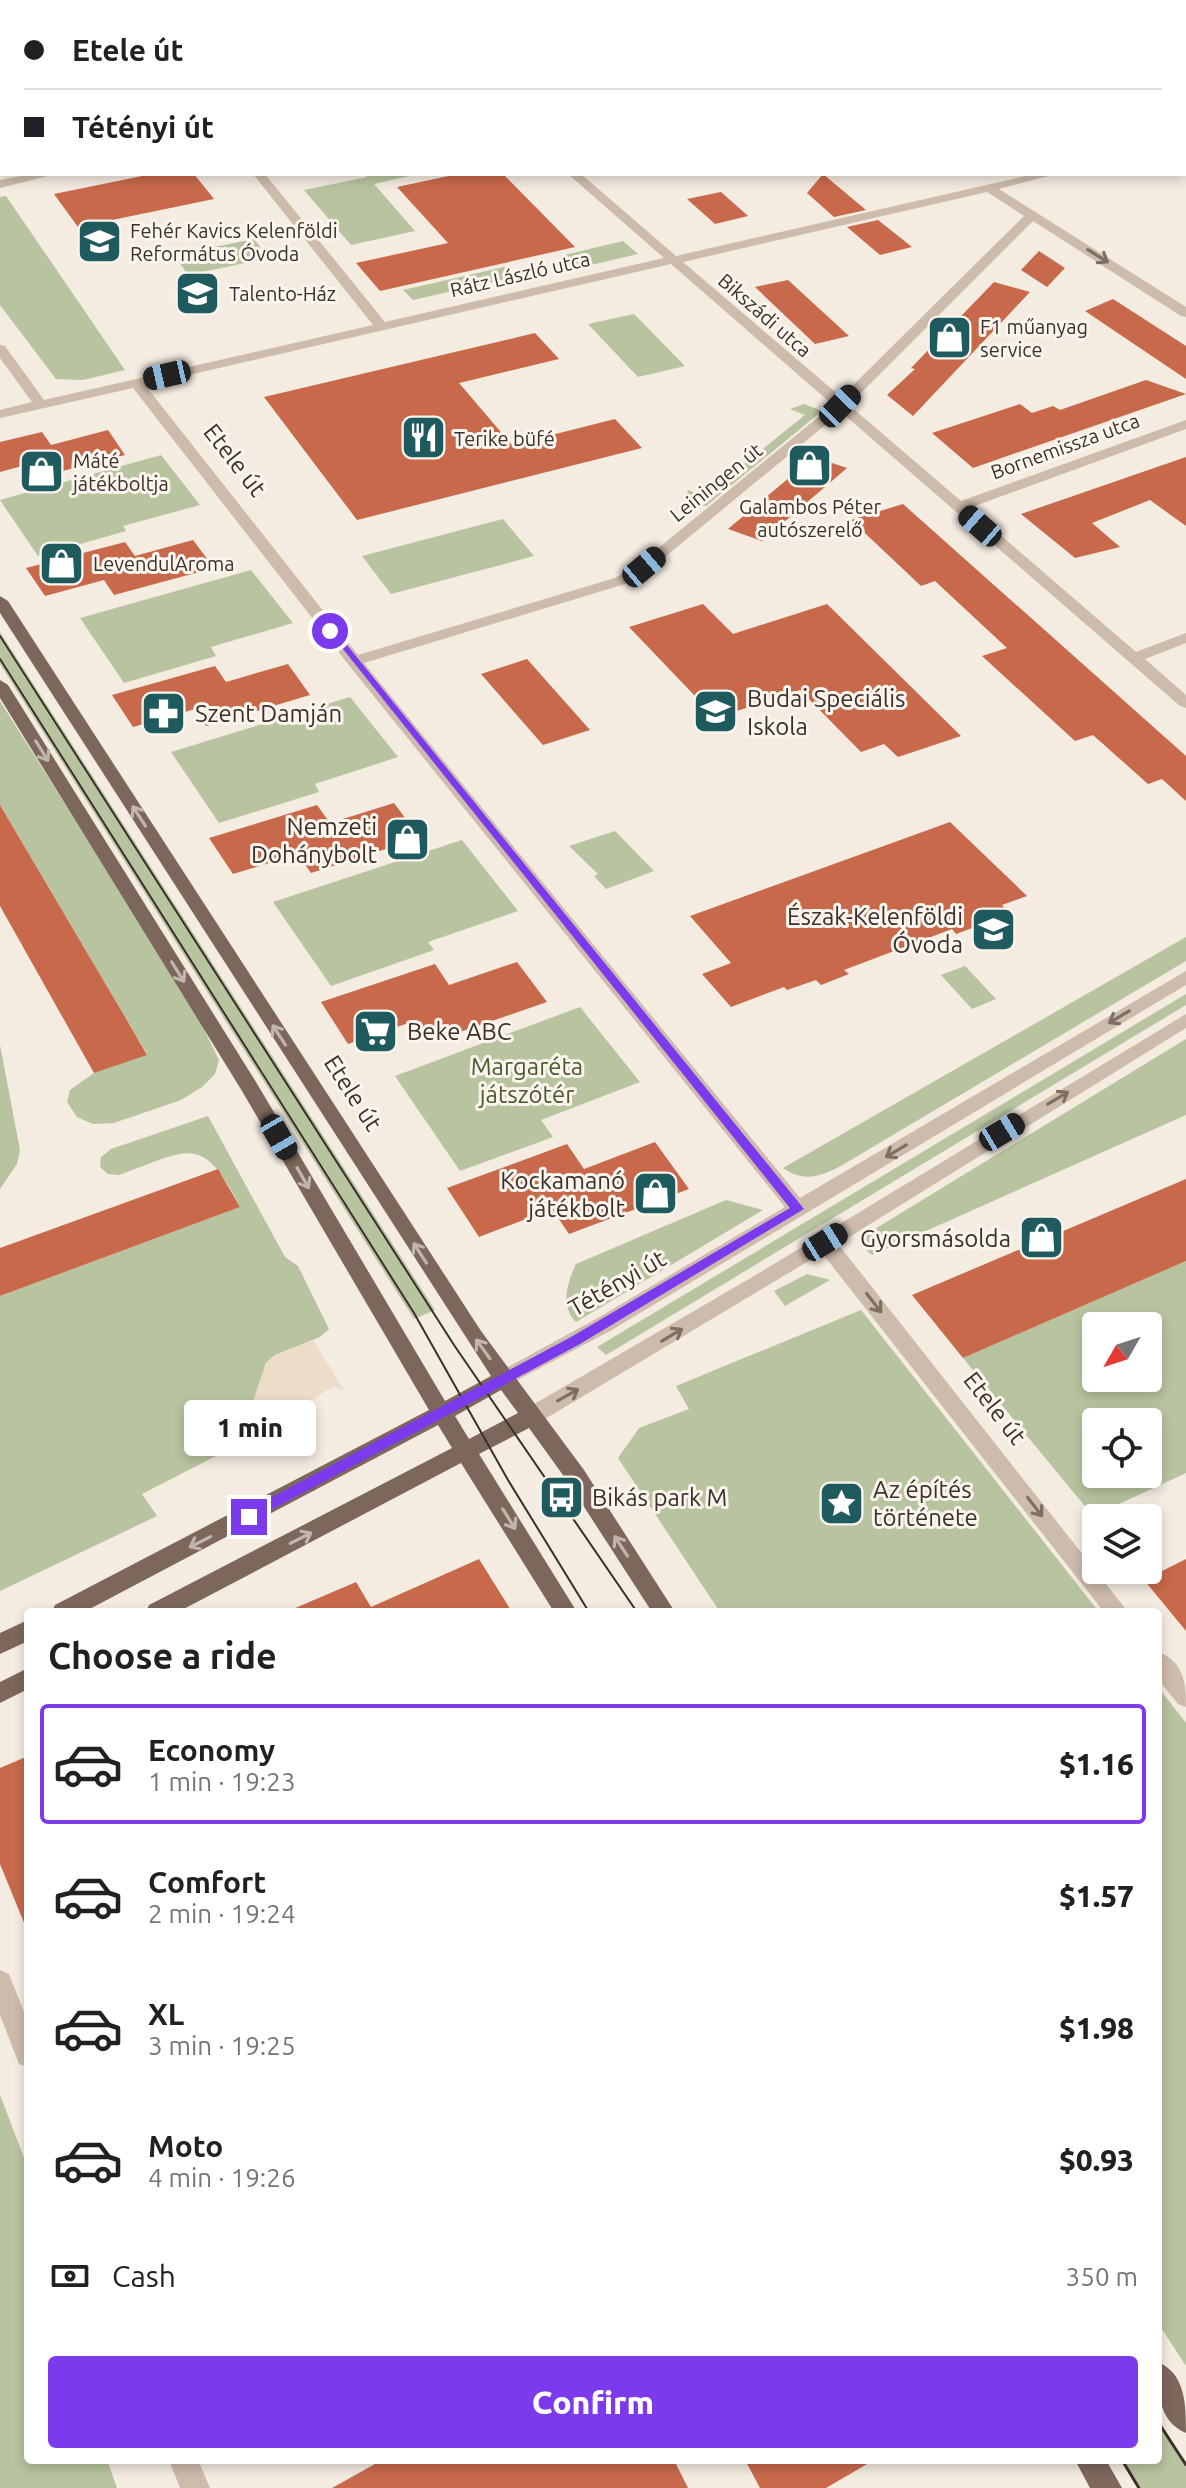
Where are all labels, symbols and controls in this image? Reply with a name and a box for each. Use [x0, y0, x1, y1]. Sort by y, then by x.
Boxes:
text: Etele út [72, 33, 184, 67]
text: Tétényi út [72, 110, 214, 144]
school or university icon: Fehér Kavics Kelenföldi Református Óvoda [75, 218, 123, 266]
place label: Fehér Kavics Kelenföldi Református Óvoda [130, 219, 338, 265]
street label: Rátz László utca [448, 247, 592, 301]
one-way arrow [1086, 248, 1108, 265]
street label: Bikszádi utca [714, 268, 816, 362]
school or university icon: Talento-Ház [174, 269, 222, 317]
place label: Talento-Ház [229, 282, 336, 305]
shop icon: F1 műanyag service [925, 313, 973, 361]
place label: F1 műanyag service [980, 315, 1088, 361]
car [141, 358, 193, 392]
car [815, 380, 865, 432]
street label: Bornemissza utca [987, 408, 1143, 484]
restaurant icon: Terike büfé [399, 414, 447, 462]
street label: Etele út [198, 418, 272, 502]
place label: Terike büfé [454, 427, 555, 450]
street label: Leiningen út [665, 438, 767, 526]
shop icon: Galambos Péter autószerelő [786, 442, 834, 490]
shop icon: Máté játékboltja [18, 447, 66, 495]
place label: Máté játékboltja [71, 449, 169, 495]
place label: Galambos Péter autószerelő [739, 495, 881, 541]
car [954, 501, 1006, 551]
shop icon: LevendulAroma [38, 539, 86, 587]
car [618, 542, 670, 592]
place label: LevendulAroma [93, 552, 235, 575]
route start [312, 613, 348, 649]
place label: Budai Speciális Iskola [747, 685, 905, 740]
school or university icon: Budai Speciális Iskola [692, 688, 740, 736]
pharmacy icon: Szent Damján [140, 689, 188, 737]
place label: Szent Damján [195, 700, 342, 727]
one-way arrow [33, 739, 50, 761]
one-way arrow [130, 805, 146, 828]
place label: Nemzeti Dohánybolt [251, 813, 378, 868]
shop icon: Nemzeti Dohánybolt [384, 816, 432, 864]
place label: Észak-Kelenföldi Óvoda [787, 902, 963, 958]
school or university icon: Észak-Kelenföldi Óvoda [970, 906, 1018, 954]
one-way arrow [171, 960, 187, 983]
supermarket icon: Beke ABC [352, 1007, 400, 1055]
one-way arrow [1108, 1010, 1131, 1026]
place label: Beke ABC [407, 1018, 512, 1045]
one-way arrow [271, 1024, 288, 1046]
street label: Etele út [319, 1050, 388, 1136]
park label: Margaréta játszótér [471, 1053, 583, 1108]
one-way arrow [1046, 1090, 1069, 1106]
car [975, 1109, 1029, 1155]
car [257, 1110, 301, 1164]
one-way arrow [885, 1143, 908, 1159]
one-way arrow [296, 1166, 311, 1190]
place label: Kockamanó játékbolt [500, 1167, 626, 1222]
shop icon: Kockamanó játékbolt [632, 1170, 680, 1218]
shop icon: Gyorsmásolda [1018, 1214, 1066, 1262]
car [798, 1219, 852, 1265]
place label: Gyorsmásolda [860, 1225, 1011, 1252]
one-way arrow [412, 1242, 428, 1265]
street label: Tétényi út [564, 1244, 671, 1322]
one-way arrow [865, 1292, 882, 1313]
north arrow [1082, 1312, 1162, 1392]
map controls [1082, 1312, 1162, 1584]
one-way arrow [660, 1327, 683, 1343]
one-way arrow [475, 1339, 491, 1361]
street label: Etele út [958, 1366, 1032, 1450]
one-way arrow [556, 1387, 580, 1403]
callout: 1 min [183, 1401, 315, 1457]
button: locate [1082, 1408, 1162, 1488]
text: 1 min [217, 1413, 283, 1442]
bus stop icon: Bikás park M [537, 1473, 585, 1521]
place label: Az építés története [873, 1476, 978, 1531]
place icon: Az építés története [818, 1479, 866, 1527]
place label: Bikás park M [592, 1484, 727, 1511]
one-way arrow [1026, 1496, 1043, 1517]
route end [231, 1499, 267, 1535]
button: layers [1082, 1504, 1162, 1584]
one-way arrow [500, 1507, 517, 1529]
one-way arrow [289, 1530, 313, 1545]
one-way arrow [188, 1534, 212, 1550]
one-way arrow [613, 1536, 630, 1558]
text: Choose a ride [48, 1635, 277, 1676]
icon: car [52, 1728, 124, 1800]
text: Economy [148, 1733, 275, 1767]
text: $1.16 [1059, 1747, 1134, 1781]
text: 1 min · 19:23 [148, 1767, 296, 1796]
icon: car [52, 1860, 124, 1932]
text: Comfort [148, 1865, 266, 1899]
text: $1.57 [1059, 1879, 1134, 1913]
text: 2 min · 19:24 [148, 1899, 296, 1928]
icon: car [52, 1992, 124, 2064]
text: XL [148, 1997, 184, 2031]
text: $1.98 [1059, 2011, 1134, 2045]
text: 3 min · 19:25 [148, 2031, 296, 2060]
icon: car [52, 2124, 124, 2196]
text: Moto [148, 2129, 223, 2163]
text: $0.93 [1059, 2143, 1134, 2177]
text: 4 min · 19:26 [148, 2163, 296, 2192]
icon: cash [48, 2254, 92, 2298]
text: Cash [112, 2259, 176, 2293]
text: 350 m [1066, 2262, 1138, 2291]
button: Confirm [48, 2356, 1138, 2448]

